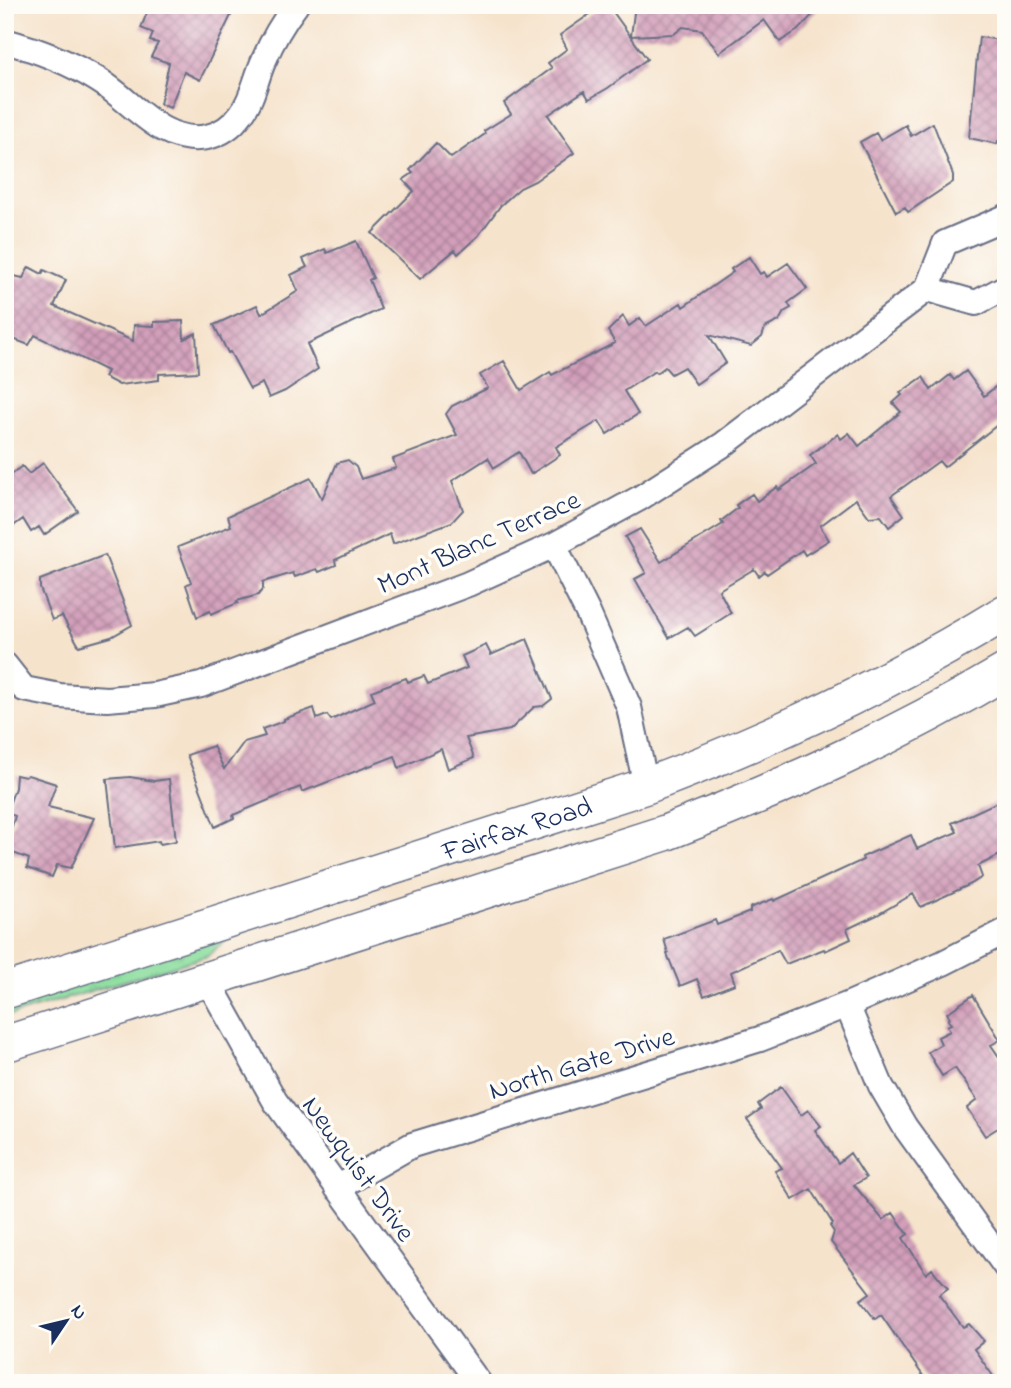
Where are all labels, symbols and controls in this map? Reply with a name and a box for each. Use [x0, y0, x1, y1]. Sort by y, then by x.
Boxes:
street label: Mont Blanc Terrace [371, 481, 588, 607]
street label: Fairfax Road [436, 787, 598, 874]
street label: North Gate Drive [484, 1018, 680, 1113]
street label: Newquist Drive [290, 1089, 424, 1252]
north arrow [32, 1286, 102, 1356]
text: N [63, 1300, 93, 1326]

